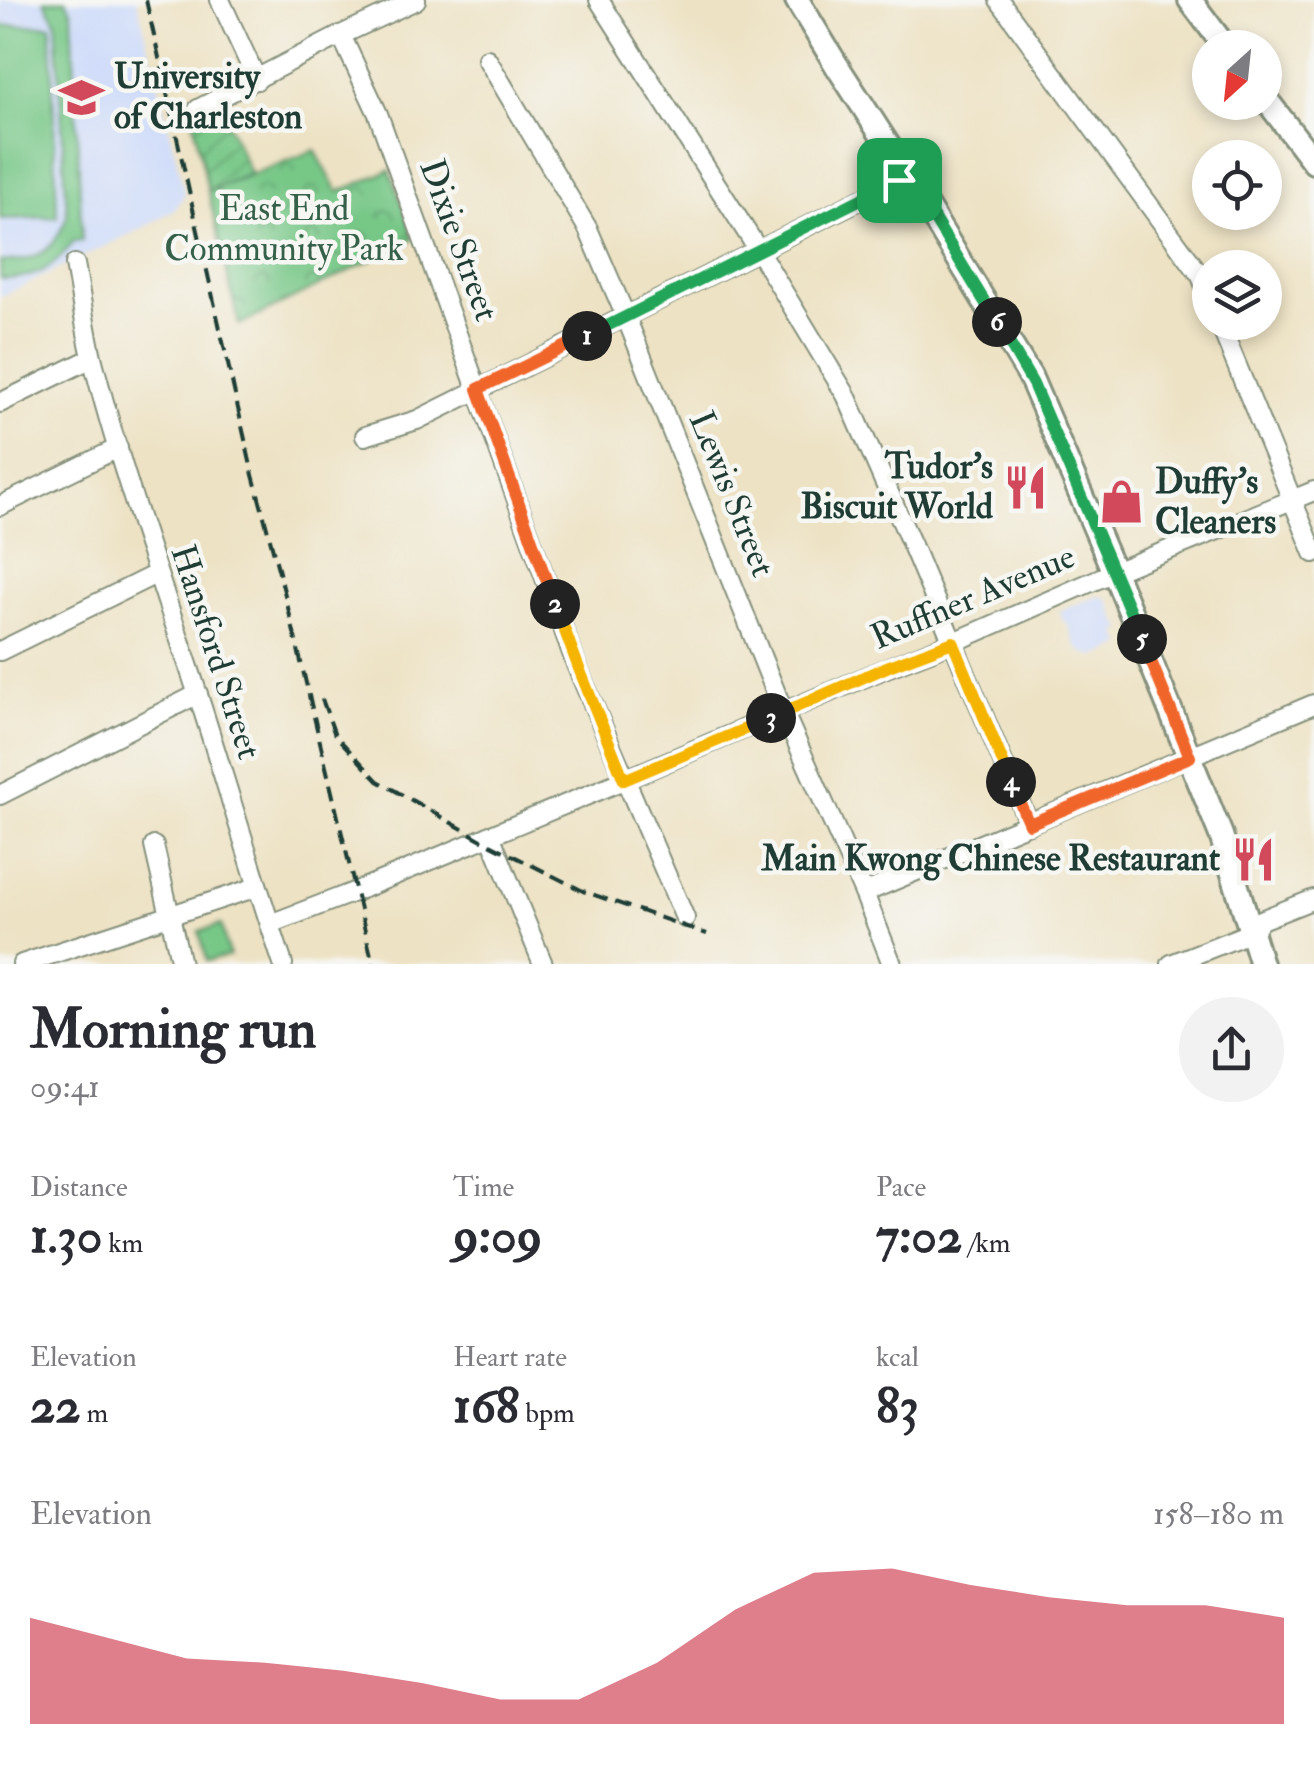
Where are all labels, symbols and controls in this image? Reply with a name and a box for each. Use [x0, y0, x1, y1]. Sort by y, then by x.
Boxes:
north arrow [1192, 30, 1282, 120]
map controls [1192, 30, 1282, 340]
place label: University of Charleston [114, 55, 302, 139]
school or university icon: University of Charleston [57, 73, 105, 121]
pin [857, 138, 942, 223]
button: locate [1192, 140, 1282, 230]
street label: Dixie Street [409, 153, 509, 327]
icon: arrive [872, 153, 927, 208]
park label: East End Community Park [164, 187, 404, 271]
button: layers [1192, 250, 1282, 340]
pin: 6 [972, 297, 1022, 347]
text: 6 [990, 304, 1004, 339]
pin: 1 [562, 311, 612, 361]
text: 1 [582, 318, 592, 353]
street label: Lewis Street [679, 405, 785, 583]
place label: Tudor's Biscuit World [801, 445, 994, 529]
place label: Duffy's Cleaners [1155, 460, 1276, 544]
restaurant icon: Tudor's Biscuit World [1002, 463, 1050, 511]
shop icon: Duffy's Cleaners [1098, 478, 1146, 526]
street label: Ruffner Avenue [864, 534, 1082, 660]
street label: Hansford Street [161, 539, 271, 765]
pin: 2 [530, 579, 580, 629]
text: 2 [548, 586, 562, 621]
pin: 5 [1117, 614, 1167, 664]
text: 5 [1136, 621, 1148, 656]
pin: 3 [746, 693, 796, 743]
text: 3 [766, 700, 776, 735]
pin: 4 [986, 757, 1036, 807]
text: 4 [1003, 764, 1019, 799]
restaurant icon: Main Kwong Chinese Restaurant [1229, 835, 1277, 883]
place label: Main Kwong Chinese Restaurant [760, 837, 1221, 881]
text: Morning run [30, 995, 316, 1064]
button: share [1179, 997, 1284, 1102]
text: 09:41 [30, 1067, 99, 1107]
text: Distance [30, 1170, 128, 1205]
text: Time [453, 1170, 514, 1205]
text: Pace [876, 1170, 926, 1205]
text: 1.30 [30, 1205, 102, 1268]
text: 9:09 [453, 1205, 542, 1268]
text: 7:02 [876, 1205, 962, 1268]
text: km [102, 1226, 143, 1261]
text: /km [962, 1226, 1011, 1261]
text: Elevation [30, 1340, 137, 1375]
text: Heart rate [453, 1340, 567, 1375]
text: kcal [876, 1340, 919, 1375]
text: 22 [30, 1375, 81, 1438]
text: 168 [453, 1375, 519, 1438]
text: 83 [876, 1375, 919, 1438]
text: m [81, 1396, 108, 1431]
text: bpm [519, 1396, 575, 1431]
text: Elevation [30, 1494, 152, 1534]
text: 158–180 m [1153, 1494, 1284, 1534]

